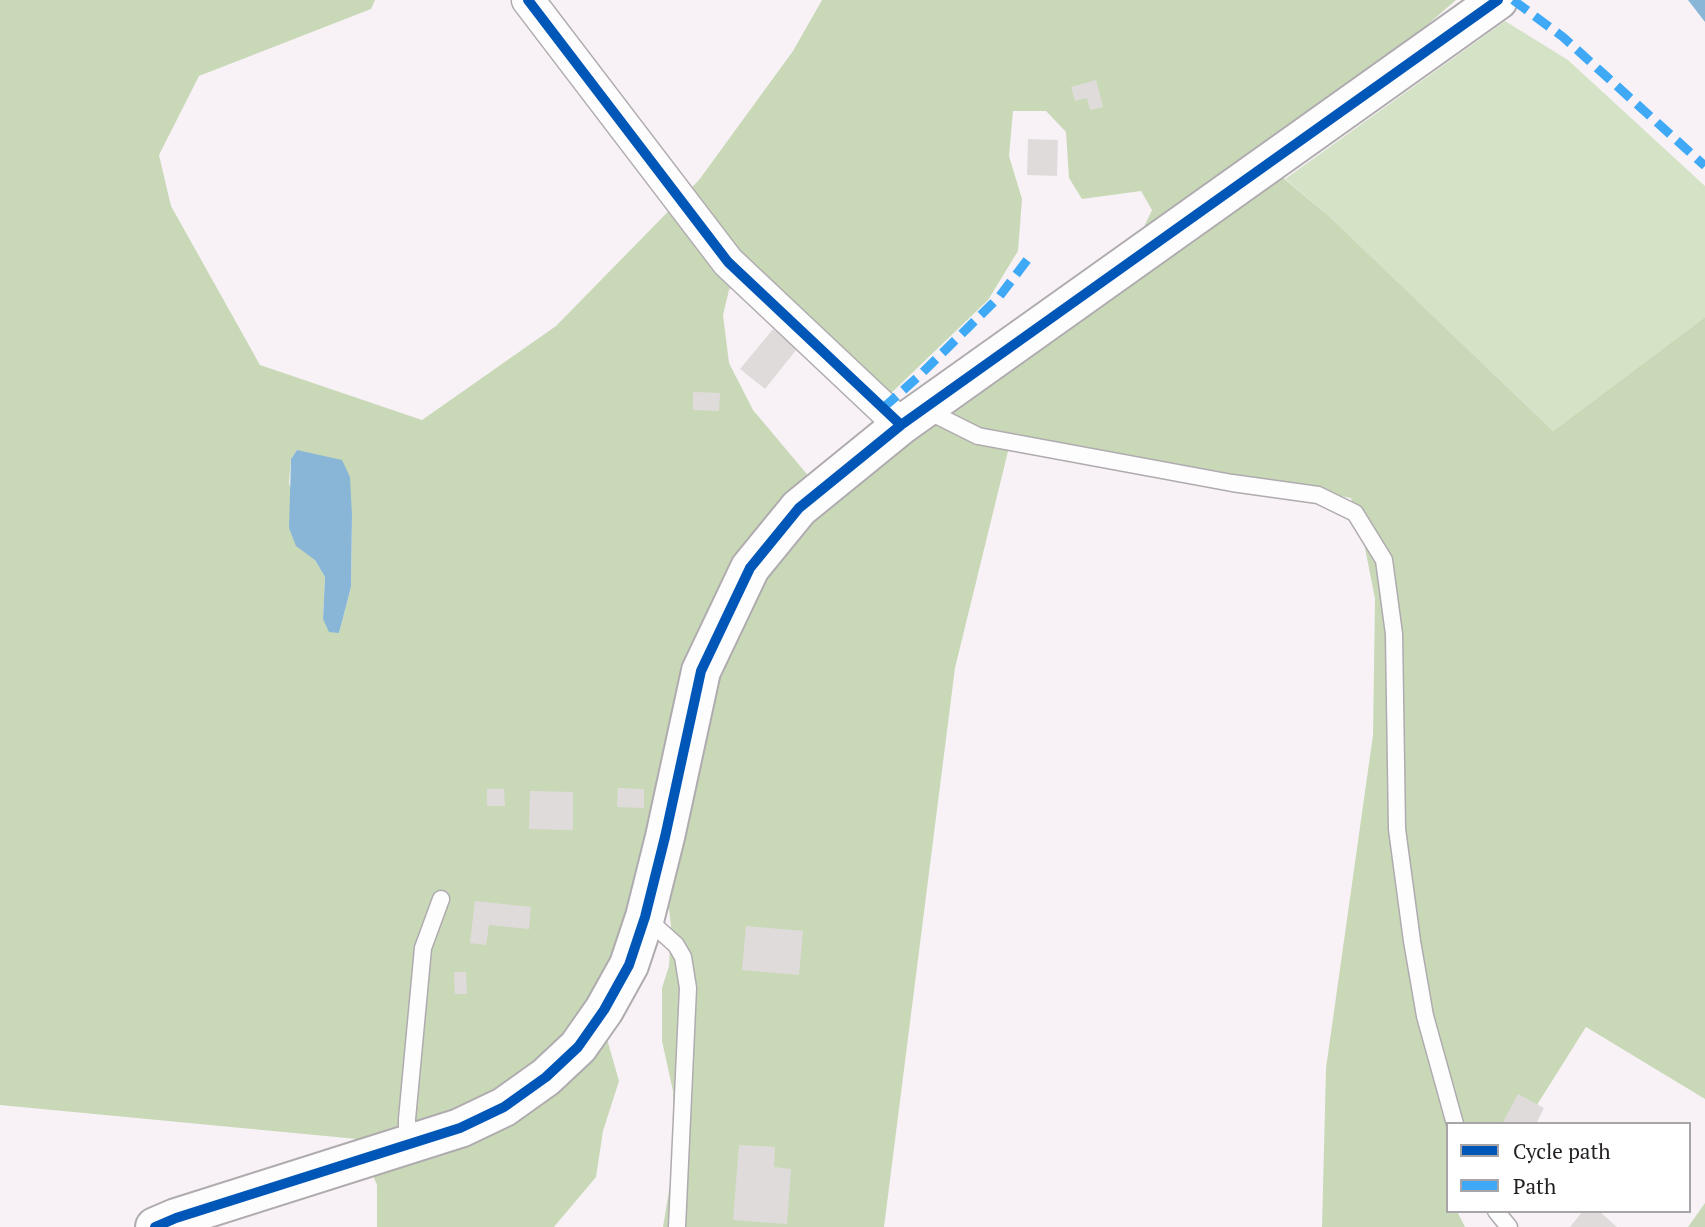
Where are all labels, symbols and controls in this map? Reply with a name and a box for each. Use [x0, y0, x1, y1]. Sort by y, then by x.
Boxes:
legend [1446, 1122, 1691, 1213]
text: Cycle path [1513, 1137, 1611, 1165]
text: Path [1513, 1172, 1556, 1200]

